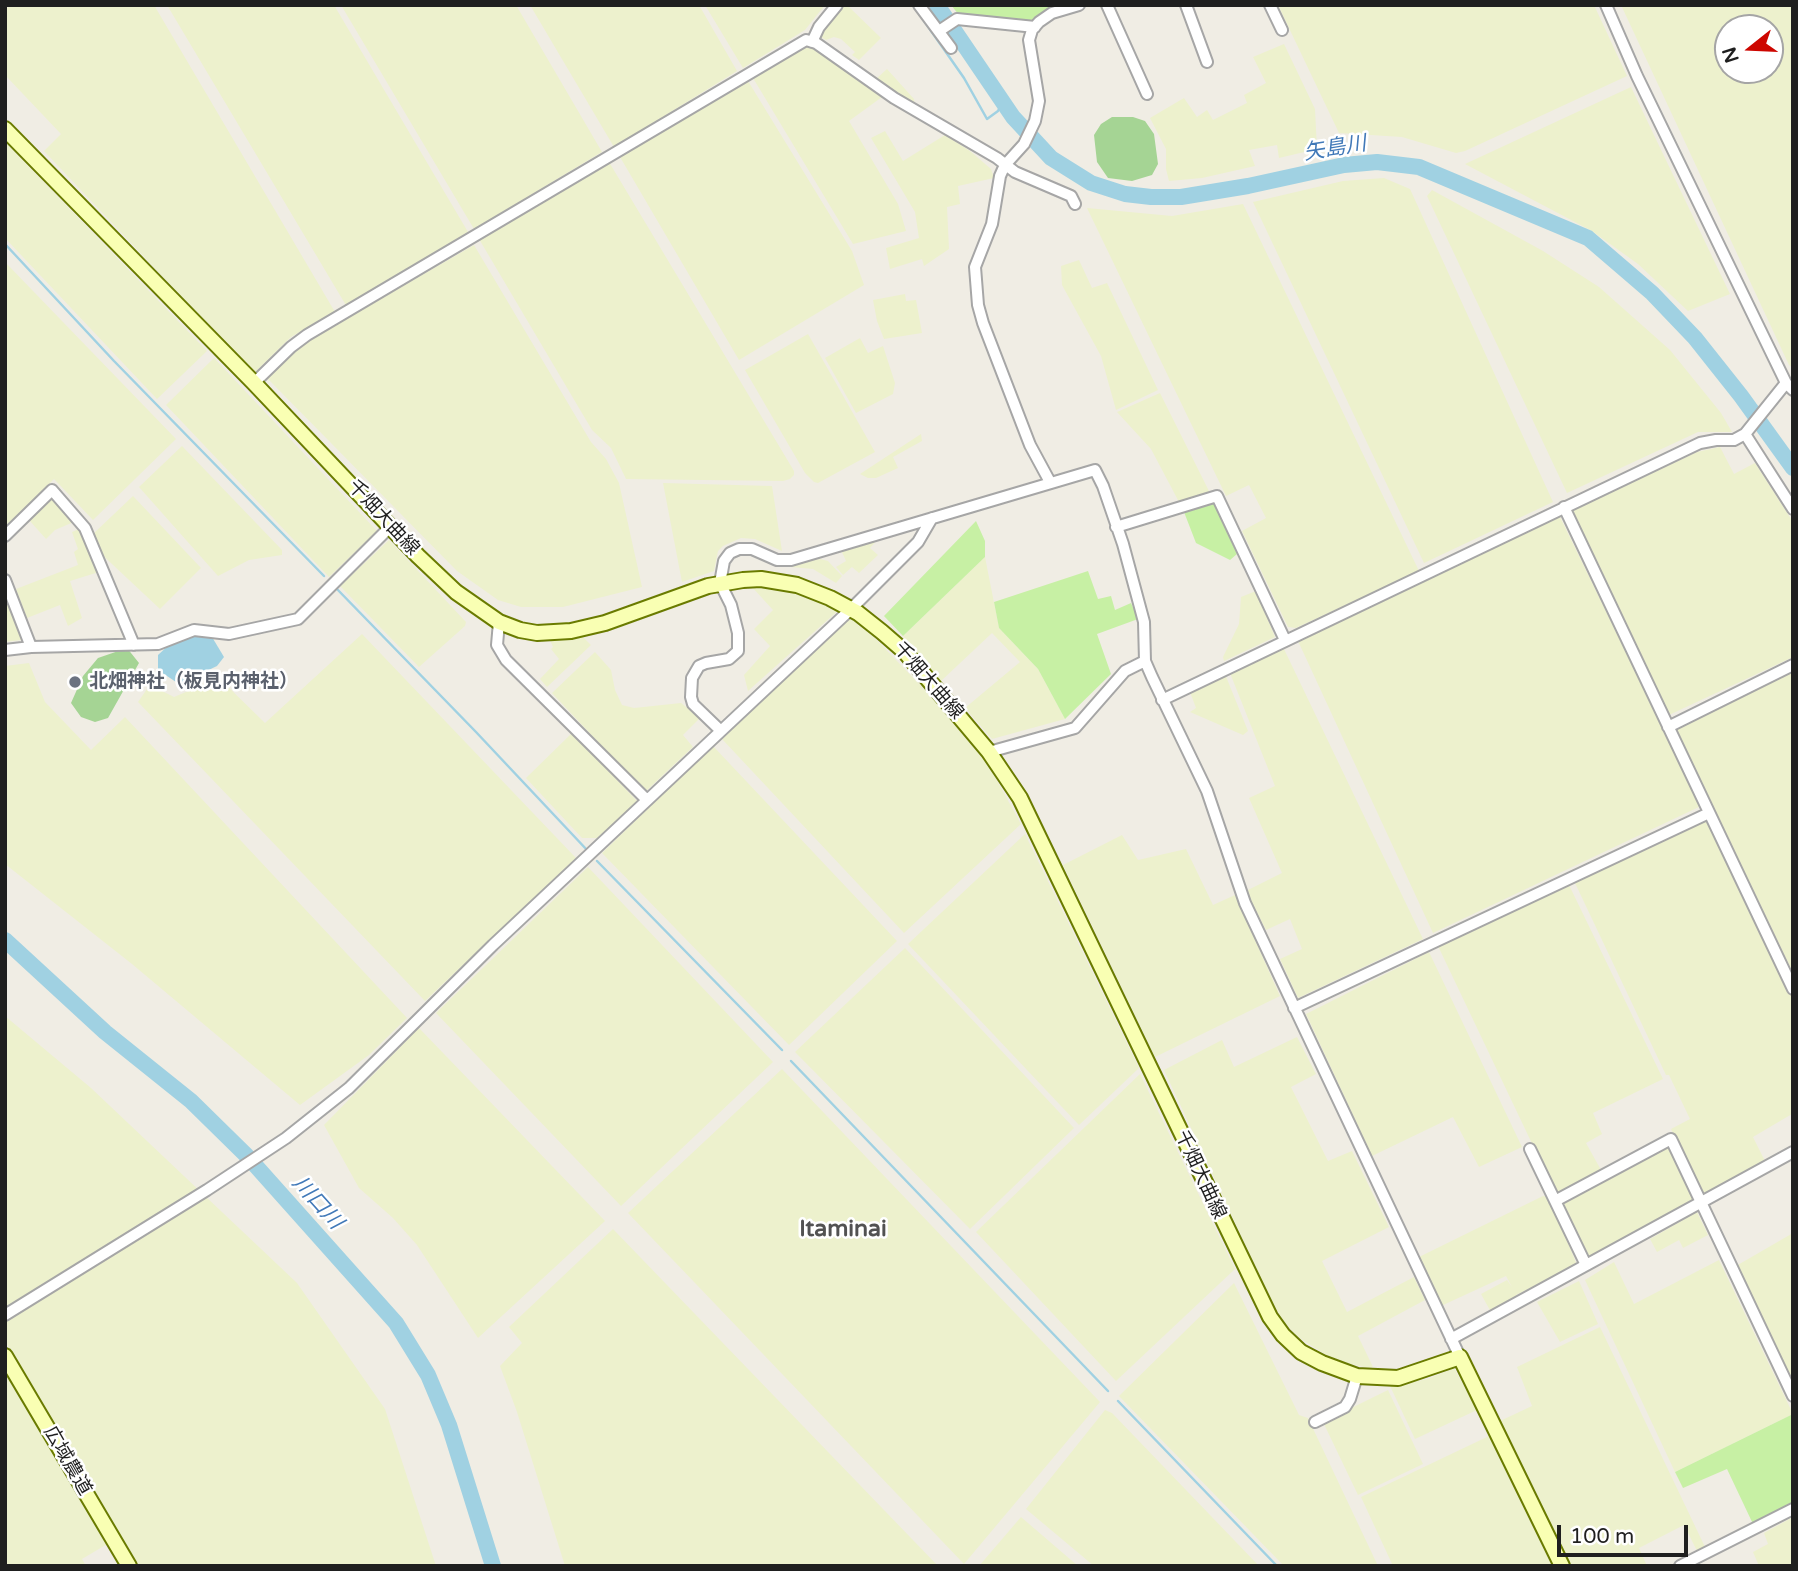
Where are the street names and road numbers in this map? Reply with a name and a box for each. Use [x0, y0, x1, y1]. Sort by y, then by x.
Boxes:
street label: 千畑大曲線 [342, 475, 424, 561]
street label: 千畑大曲線 [888, 638, 968, 724]
street label: 千畑大曲線 [1170, 1127, 1230, 1223]
street label: 広域農道 [38, 1422, 96, 1500]

